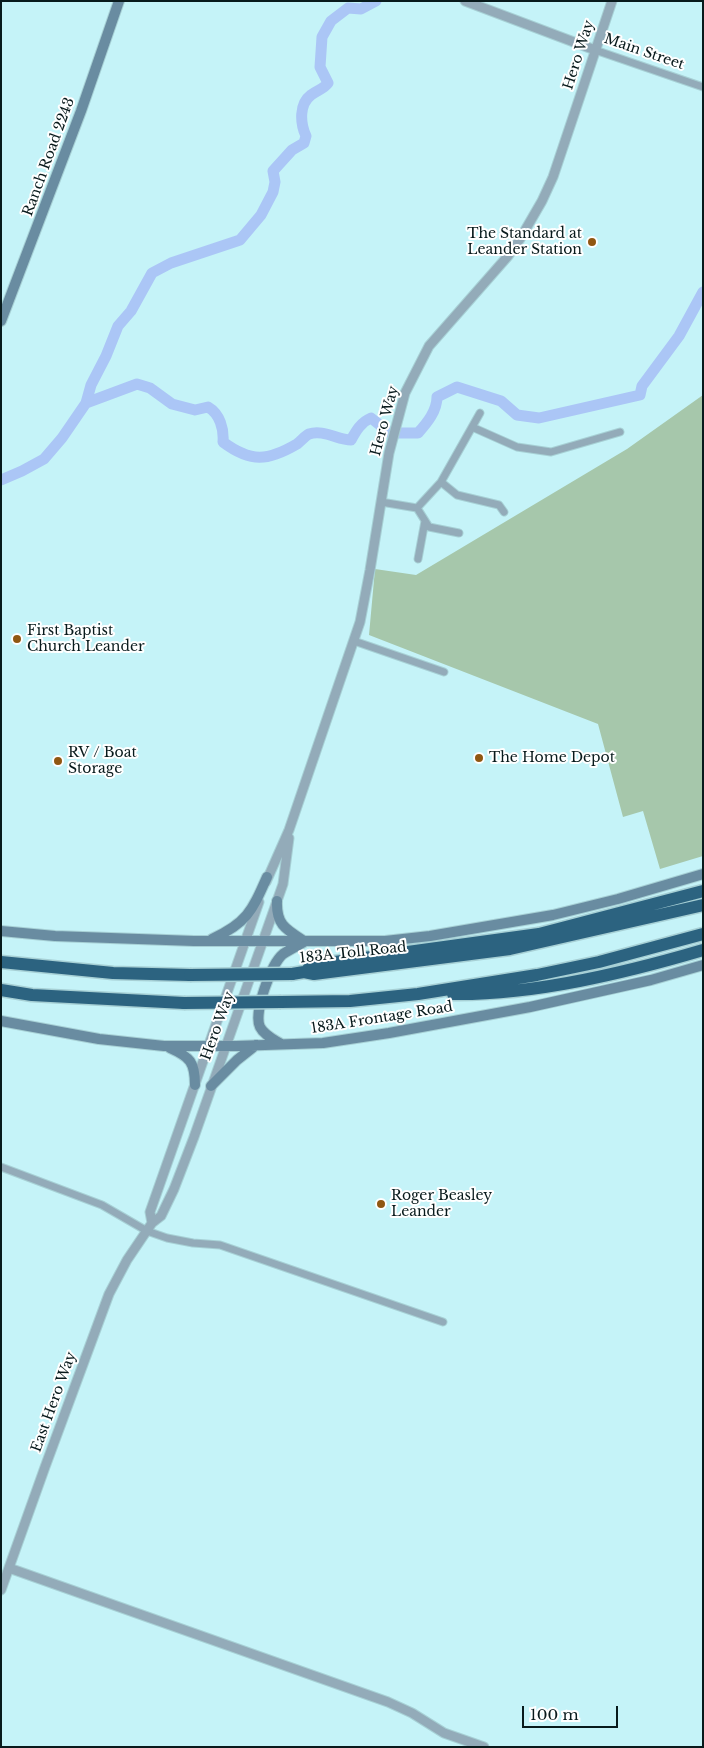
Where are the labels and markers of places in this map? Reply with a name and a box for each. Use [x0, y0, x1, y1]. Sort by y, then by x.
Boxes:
place label: The Standard at Leander Station [467, 226, 582, 258]
marker: The Standard at Leander Station [586, 236, 598, 248]
place label: First Baptist Church Leander [27, 623, 145, 656]
marker: First Baptist Church Leander [11, 633, 23, 645]
place label: RV / Boat Storage [68, 745, 137, 778]
place label: The Home Depot [489, 750, 615, 766]
marker: The Home Depot [473, 752, 485, 764]
marker: RV / Boat Storage [52, 755, 64, 767]
place label: Roger Beasley Leander [391, 1188, 492, 1220]
marker: Roger Beasley Leander [375, 1198, 387, 1210]

